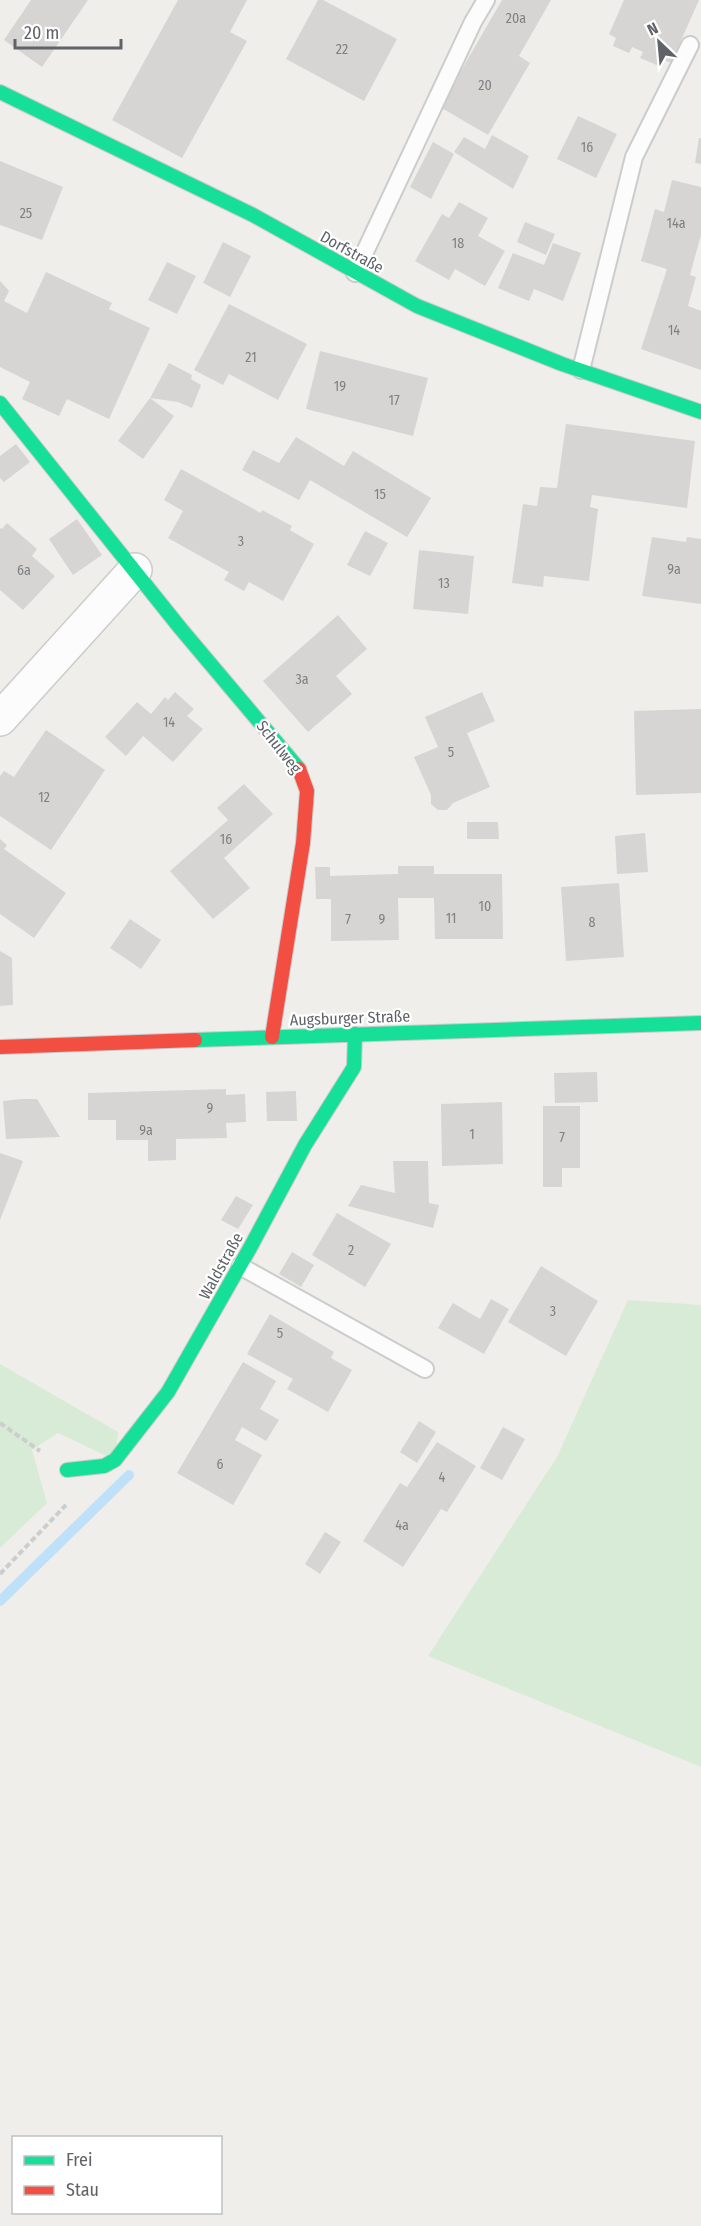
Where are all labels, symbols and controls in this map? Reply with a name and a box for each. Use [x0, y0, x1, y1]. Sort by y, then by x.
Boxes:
house number: 20a [506, 10, 526, 27]
scale bar [15, 12, 122, 50]
north arrow [629, 12, 689, 72]
text: N [644, 18, 661, 40]
text: 20 m [24, 22, 59, 44]
house number: 22 [336, 41, 348, 58]
house number: 20 [478, 77, 492, 94]
house number: 16 [581, 139, 593, 156]
house number: 25 [20, 205, 32, 222]
house number: 14a [666, 215, 686, 232]
street label: Dorfstraße [317, 227, 387, 277]
house number: 18 [452, 235, 464, 252]
house number: 14 [668, 322, 680, 339]
house number: 21 [245, 349, 257, 366]
house number: 19 [334, 378, 346, 395]
house number: 17 [388, 392, 400, 409]
house number: 15 [374, 486, 386, 503]
house number: 3 [238, 533, 244, 550]
house number: 9a [667, 561, 681, 578]
house number: 6a [17, 562, 31, 579]
house number: 13 [438, 575, 450, 592]
house number: 3a [295, 671, 309, 688]
house number: 14 [163, 714, 175, 731]
street label: Schulweg [253, 717, 306, 778]
house number: 5 [448, 744, 454, 761]
house number: 12 [38, 789, 50, 806]
house number: 16 [220, 831, 232, 848]
house number: 10 [479, 898, 491, 915]
house number: 11 [446, 910, 456, 927]
house number: 7 [345, 911, 351, 928]
house number: 9 [379, 911, 386, 928]
house number: 8 [589, 914, 596, 931]
street label: Augsburger Straße [290, 1006, 411, 1030]
house number: 9 [207, 1100, 214, 1117]
house number: 9a [139, 1122, 153, 1139]
house number: 1 [469, 1126, 475, 1143]
house number: 7 [559, 1129, 565, 1146]
street label: Waldstraße [195, 1229, 247, 1303]
house number: 2 [348, 1242, 354, 1259]
house number: 3 [550, 1303, 556, 1320]
house number: 5 [277, 1325, 283, 1342]
house number: 6 [217, 1456, 224, 1473]
house number: 4 [439, 1469, 446, 1486]
house number: 4a [395, 1517, 409, 1534]
legend [12, 2136, 222, 2214]
text: Frei [66, 2149, 92, 2171]
text: Stau [66, 2179, 99, 2201]

